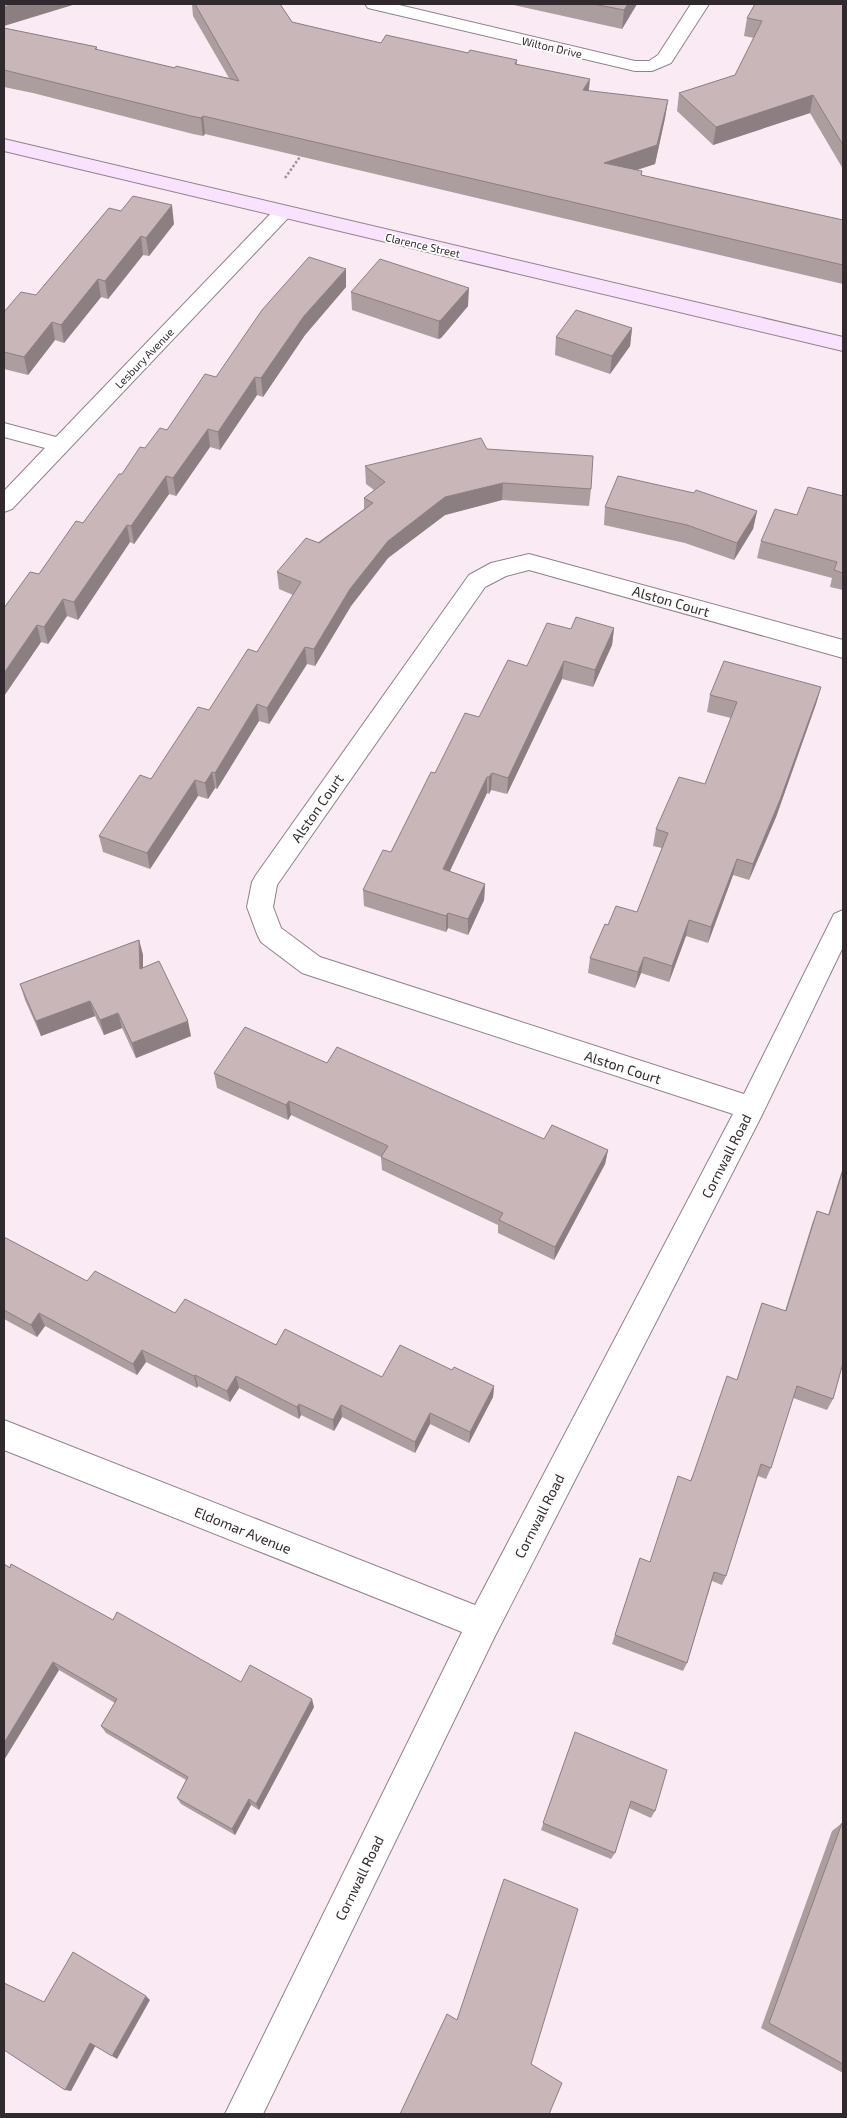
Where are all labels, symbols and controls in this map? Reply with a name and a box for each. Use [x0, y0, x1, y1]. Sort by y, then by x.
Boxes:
street label: Wilton Drive [520, 34, 584, 60]
street label: Clarence Street [384, 230, 462, 260]
street label: Lesbury Avenue [112, 325, 176, 391]
street label: Alston Court [630, 582, 712, 620]
street label: Alston Court [287, 771, 347, 845]
street label: Alston Court [583, 1047, 663, 1087]
street label: Cornwall Road [697, 1111, 755, 1201]
street label: Cornwall Road [510, 1471, 568, 1561]
street label: Eldomar Avenue [192, 1503, 294, 1557]
street label: Cornwall Road [331, 1833, 387, 1923]

